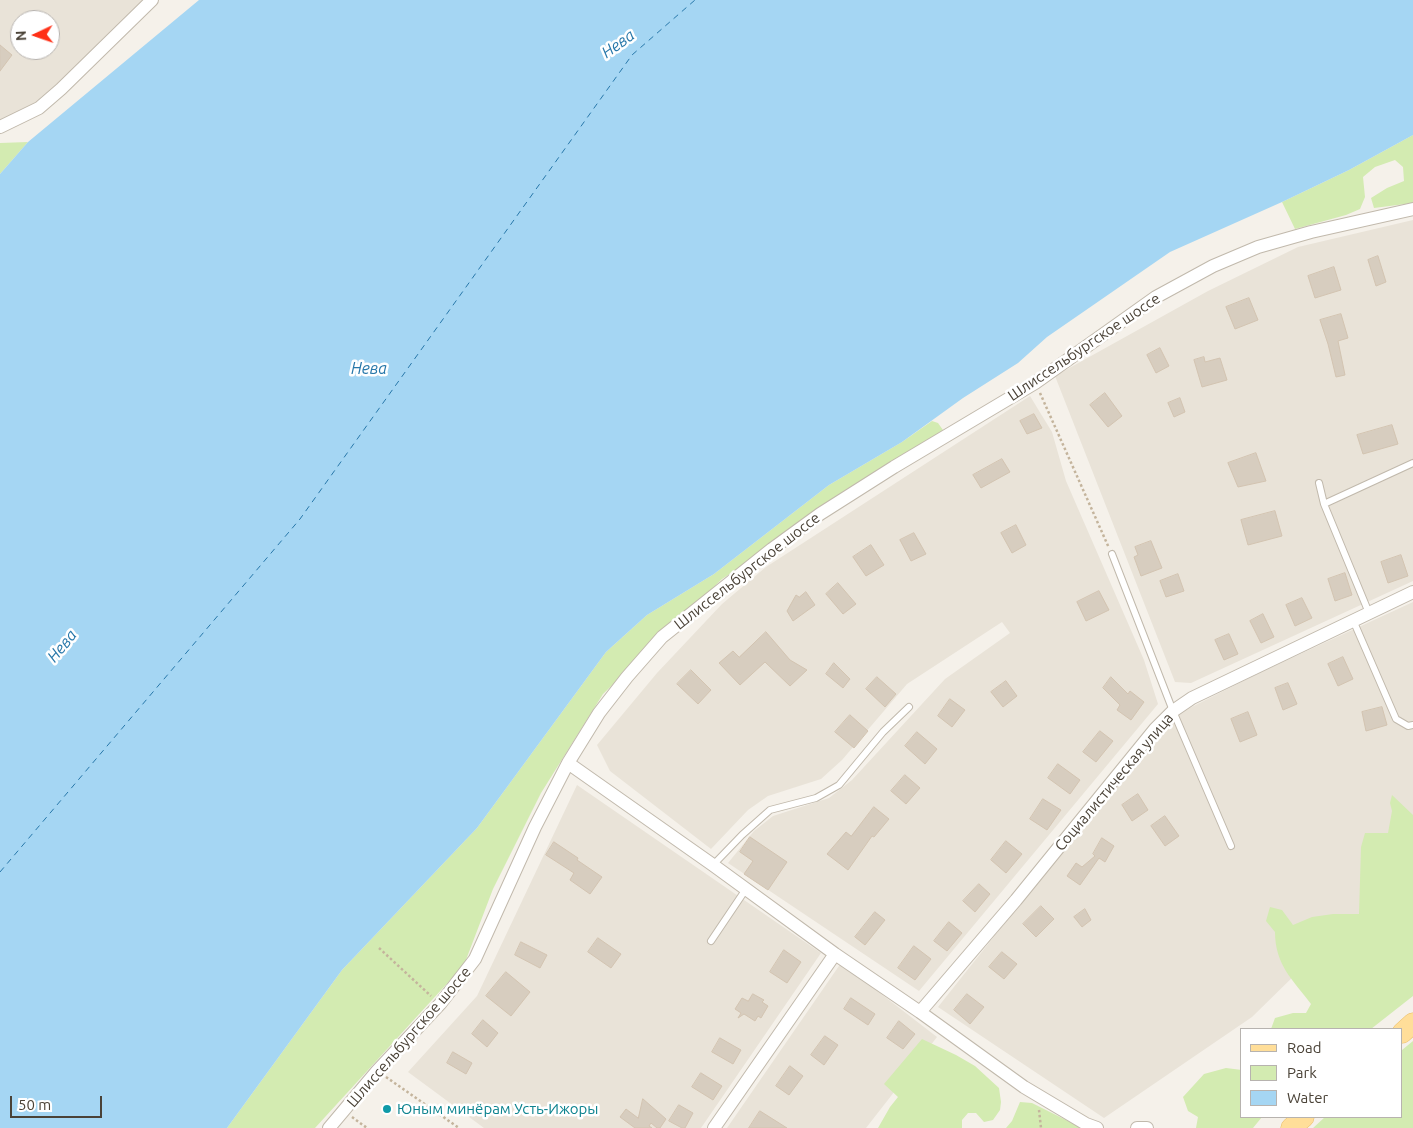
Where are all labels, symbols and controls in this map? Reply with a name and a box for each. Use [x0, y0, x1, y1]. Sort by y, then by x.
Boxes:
north arrow [10, 10, 60, 60]
water label: Нева [598, 26, 638, 62]
text: N [13, 30, 29, 41]
street label: Шлиссельбургское шоссе [1004, 289, 1164, 405]
water label: Нева [351, 359, 387, 379]
street label: Шлиссельбургское шоссе [671, 509, 823, 633]
water label: Нева [43, 626, 81, 666]
street label: Социалистическая улица [1051, 709, 1177, 855]
street label: Шлиссельбургское шоссе [343, 963, 475, 1111]
legend [1240, 1028, 1403, 1118]
text: Road [1287, 1039, 1322, 1056]
text: Park [1287, 1064, 1317, 1081]
scale bar [12, 1086, 105, 1118]
text: Water [1287, 1089, 1328, 1106]
text: 50 m [18, 1096, 51, 1113]
place label: Юным минёрам Усть-Ижоры [397, 1100, 598, 1118]
marker: Юным минёрам Усть-Ижоры [381, 1103, 393, 1115]

